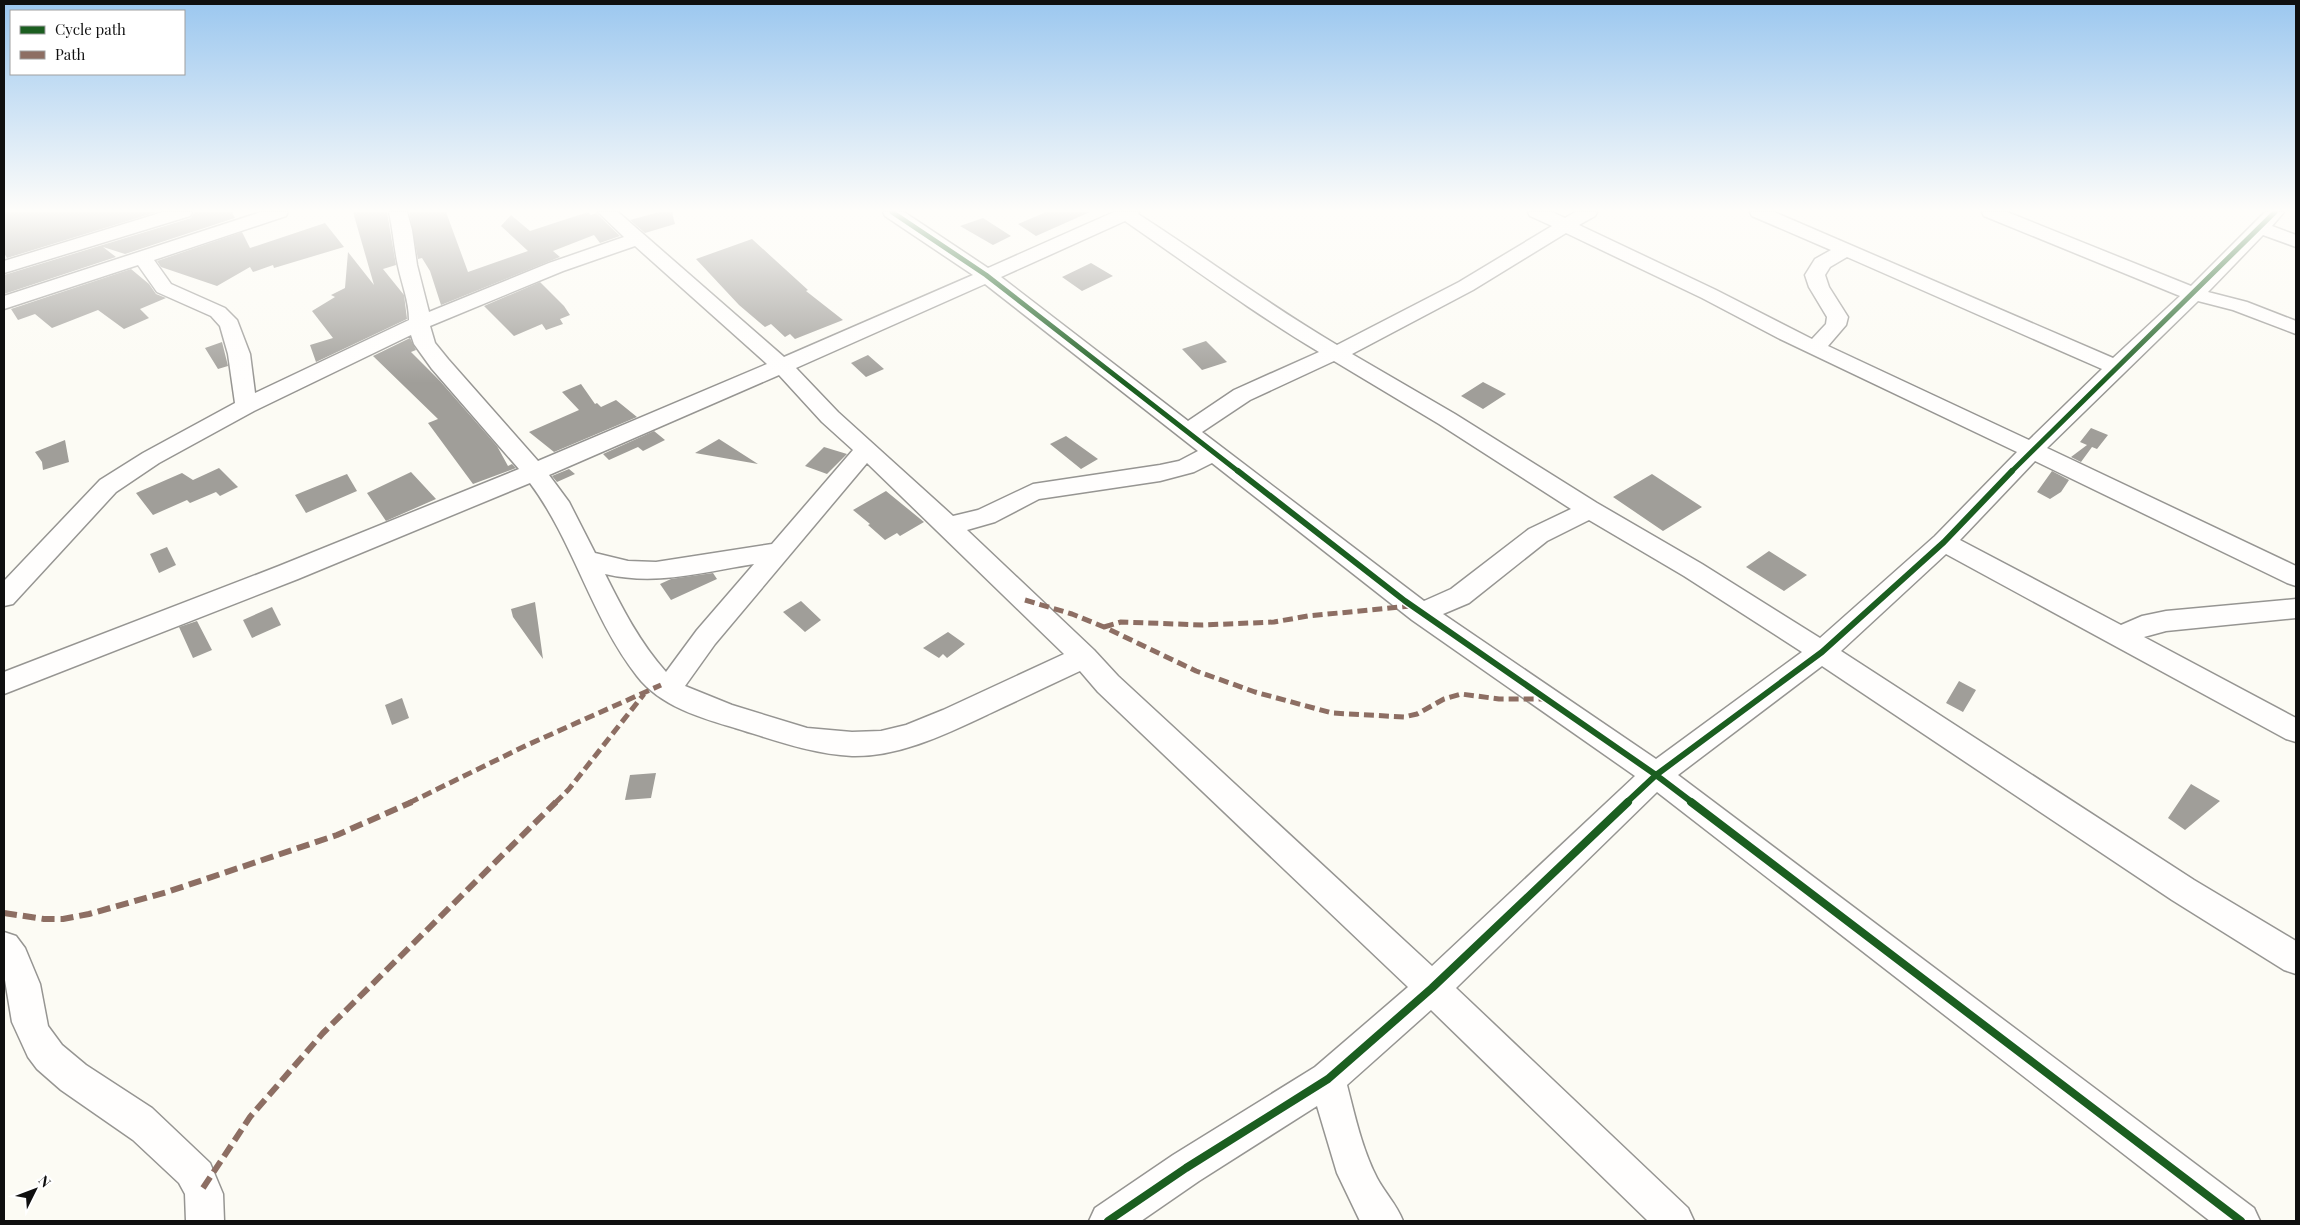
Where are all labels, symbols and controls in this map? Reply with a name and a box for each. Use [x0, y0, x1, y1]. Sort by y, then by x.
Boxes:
legend [10, 10, 185, 75]
text: Cycle path [55, 19, 126, 39]
text: Path [55, 44, 85, 64]
north arrow [10, 1165, 60, 1215]
text: N [35, 1171, 55, 1191]

